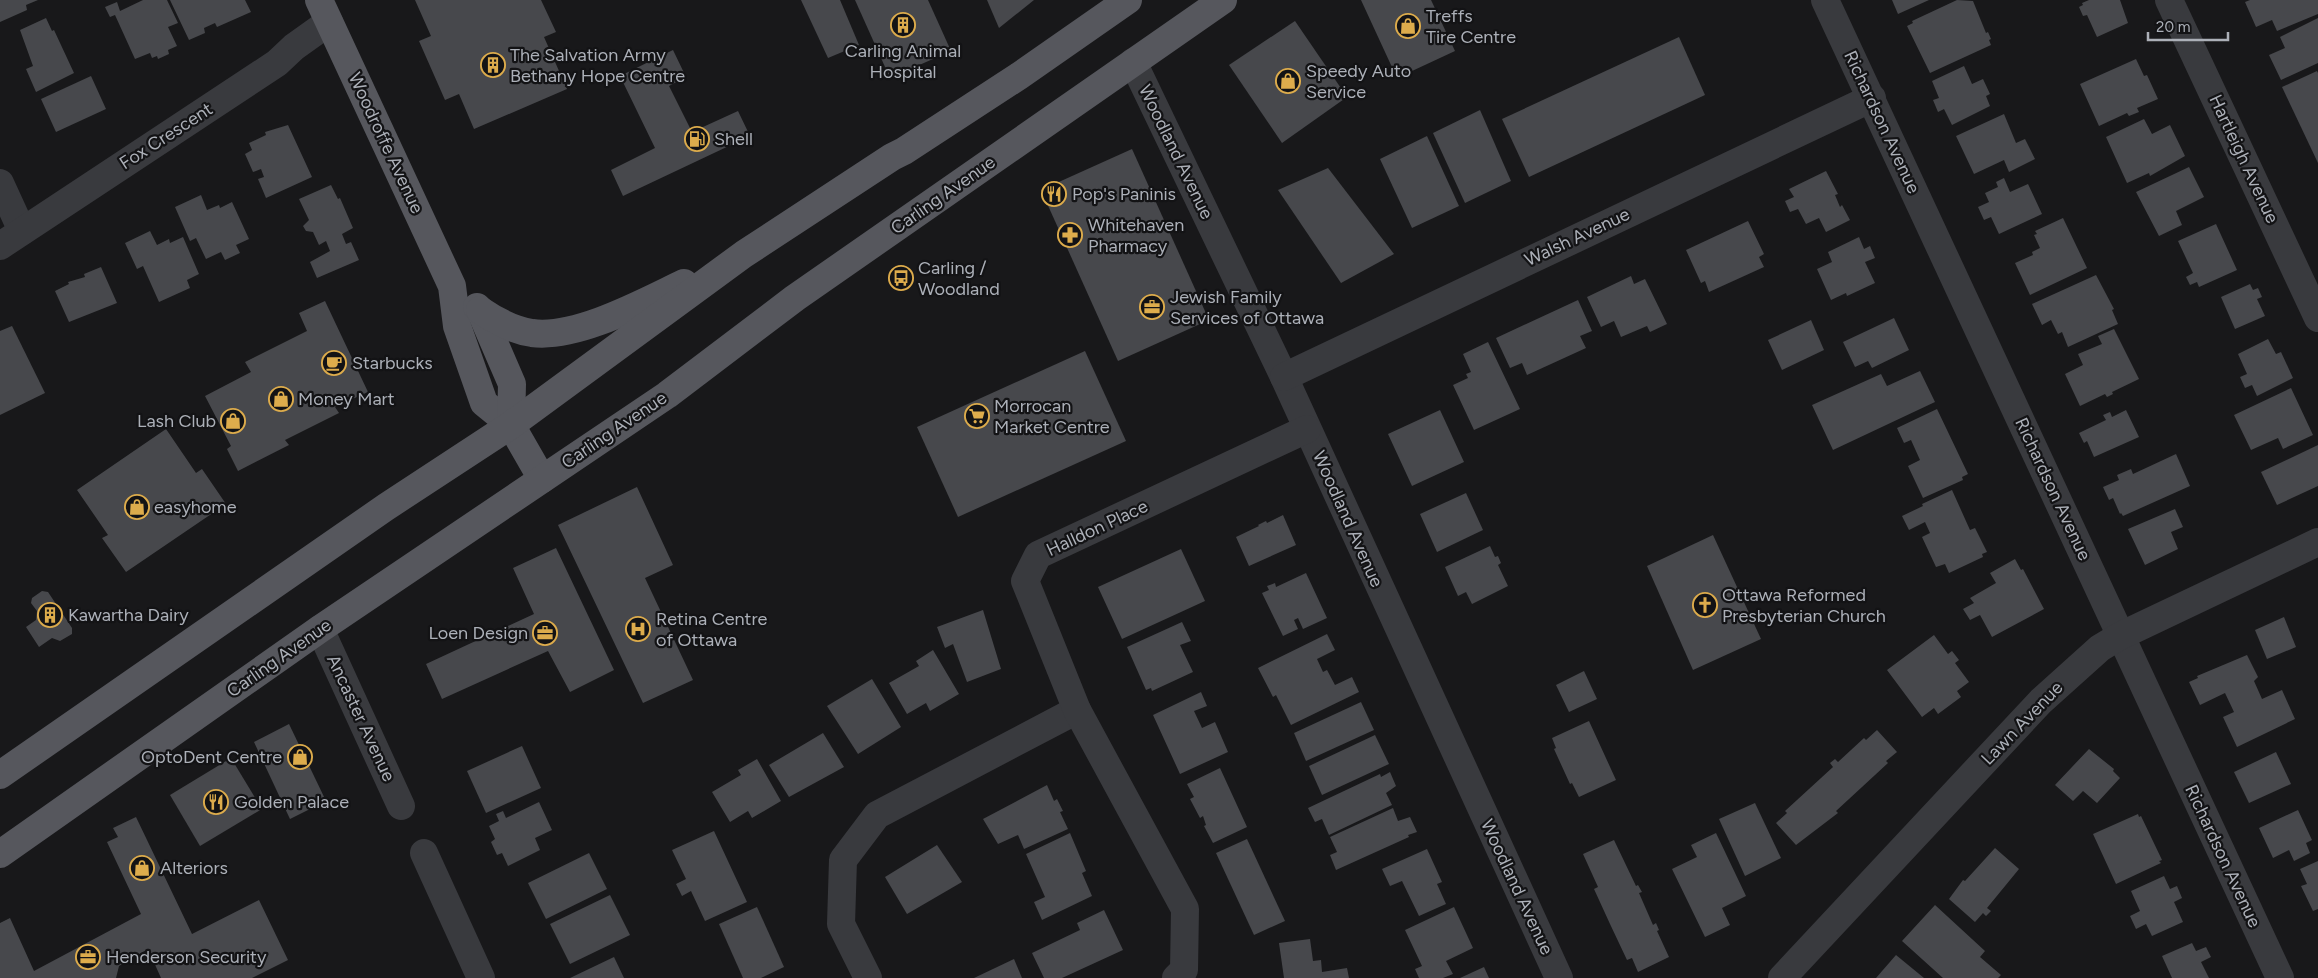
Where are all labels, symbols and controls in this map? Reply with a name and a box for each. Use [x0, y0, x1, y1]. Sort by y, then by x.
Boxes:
place label: Treffs Tire Centre [1426, 5, 1516, 48]
scale bar [2148, 10, 2228, 42]
building icon: Carling Animal Hospital [890, 12, 916, 38]
shop icon: Treffs Tire Centre [1395, 13, 1421, 39]
text: 20 m [2156, 18, 2190, 36]
place label: Carling Animal Hospital [845, 40, 961, 83]
place label: The Salvation Army Bethany Hope Centre [510, 44, 685, 87]
street label: Richardson Avenue [1839, 47, 1925, 197]
building icon: The Salvation Army Bethany Hope Centre [480, 52, 506, 78]
place label: Speedy Auto Service [1306, 60, 1411, 103]
shop icon: Speedy Auto Service [1275, 68, 1301, 94]
street label: Woodroffe Avenue [344, 69, 428, 217]
street label: Woodland Avenue [1134, 81, 1218, 223]
street label: Hartleigh Avenue [2205, 91, 2284, 227]
street label: Fox Crescent [115, 98, 217, 174]
fuel station icon: Shell [684, 126, 710, 152]
place label: Shell [714, 128, 753, 150]
street label: Carling Avenue [887, 151, 1000, 239]
restaurant icon: Pop's Paninis [1041, 181, 1067, 207]
place label: Pop's Paninis [1072, 183, 1176, 205]
street label: Walsh Avenue [1521, 203, 1633, 271]
place label: Whitehaven Pharmacy [1088, 214, 1184, 257]
pharmacy icon: Whitehaven Pharmacy [1057, 222, 1083, 248]
place label: Carling / Woodland [918, 257, 1000, 300]
bus stop icon: Carling / Woodland [888, 265, 914, 291]
place label: Jewish Family Services of Ottawa [1170, 286, 1324, 329]
office icon: Jewish Family Services of Ottawa [1139, 294, 1165, 320]
cafe icon: Starbucks [321, 350, 347, 376]
place label: Starbucks [352, 352, 433, 374]
shop icon: Money Mart [268, 386, 294, 412]
street label: Carling Avenue [557, 387, 671, 473]
place label: Money Mart [298, 388, 395, 410]
place label: Morrocan Market Centre [994, 395, 1110, 438]
supermarket icon: Morrocan Market Centre [964, 403, 990, 429]
shop icon: Lash Club [220, 408, 246, 434]
place label: Lash Club [137, 410, 216, 432]
street label: Richardson Avenue [2010, 414, 2096, 564]
street label: Woodland Avenue [1308, 447, 1388, 591]
shop icon: easyhome [124, 494, 150, 520]
street label: Halldon Place [1043, 495, 1151, 561]
place label: easyhome [154, 496, 237, 518]
place label: Ottawa Reformed Presbyterian Church [1722, 584, 1886, 627]
church icon: Ottawa Reformed Presbyterian Church [1692, 592, 1718, 618]
building icon: Kawartha Dairy [37, 602, 63, 628]
place label: Kawartha Dairy [68, 604, 189, 626]
place label: Retina Centre of Ottawa [656, 608, 767, 651]
street label: Carling Avenue [223, 614, 336, 702]
hospital icon: Retina Centre of Ottawa [625, 616, 651, 642]
office icon: Loen Design [532, 620, 558, 646]
place label: Loen Design [428, 622, 528, 644]
street label: Ancaster Avenue [322, 651, 400, 785]
street label: Lawn Avenue [1977, 676, 2067, 769]
shop icon: OptoDent Centre [287, 744, 313, 770]
place label: OptoDent Centre [141, 746, 282, 768]
street label: Richardson Avenue [2180, 781, 2266, 931]
restaurant icon: Golden Palace [203, 789, 229, 815]
place label: Golden Palace [234, 791, 349, 813]
street label: Woodland Avenue [1476, 816, 1558, 958]
shop icon: Alteriors [129, 855, 155, 881]
place label: Alteriors [160, 857, 228, 879]
office icon: Henderson Security [75, 944, 101, 970]
place label: Henderson Security [106, 946, 267, 968]

